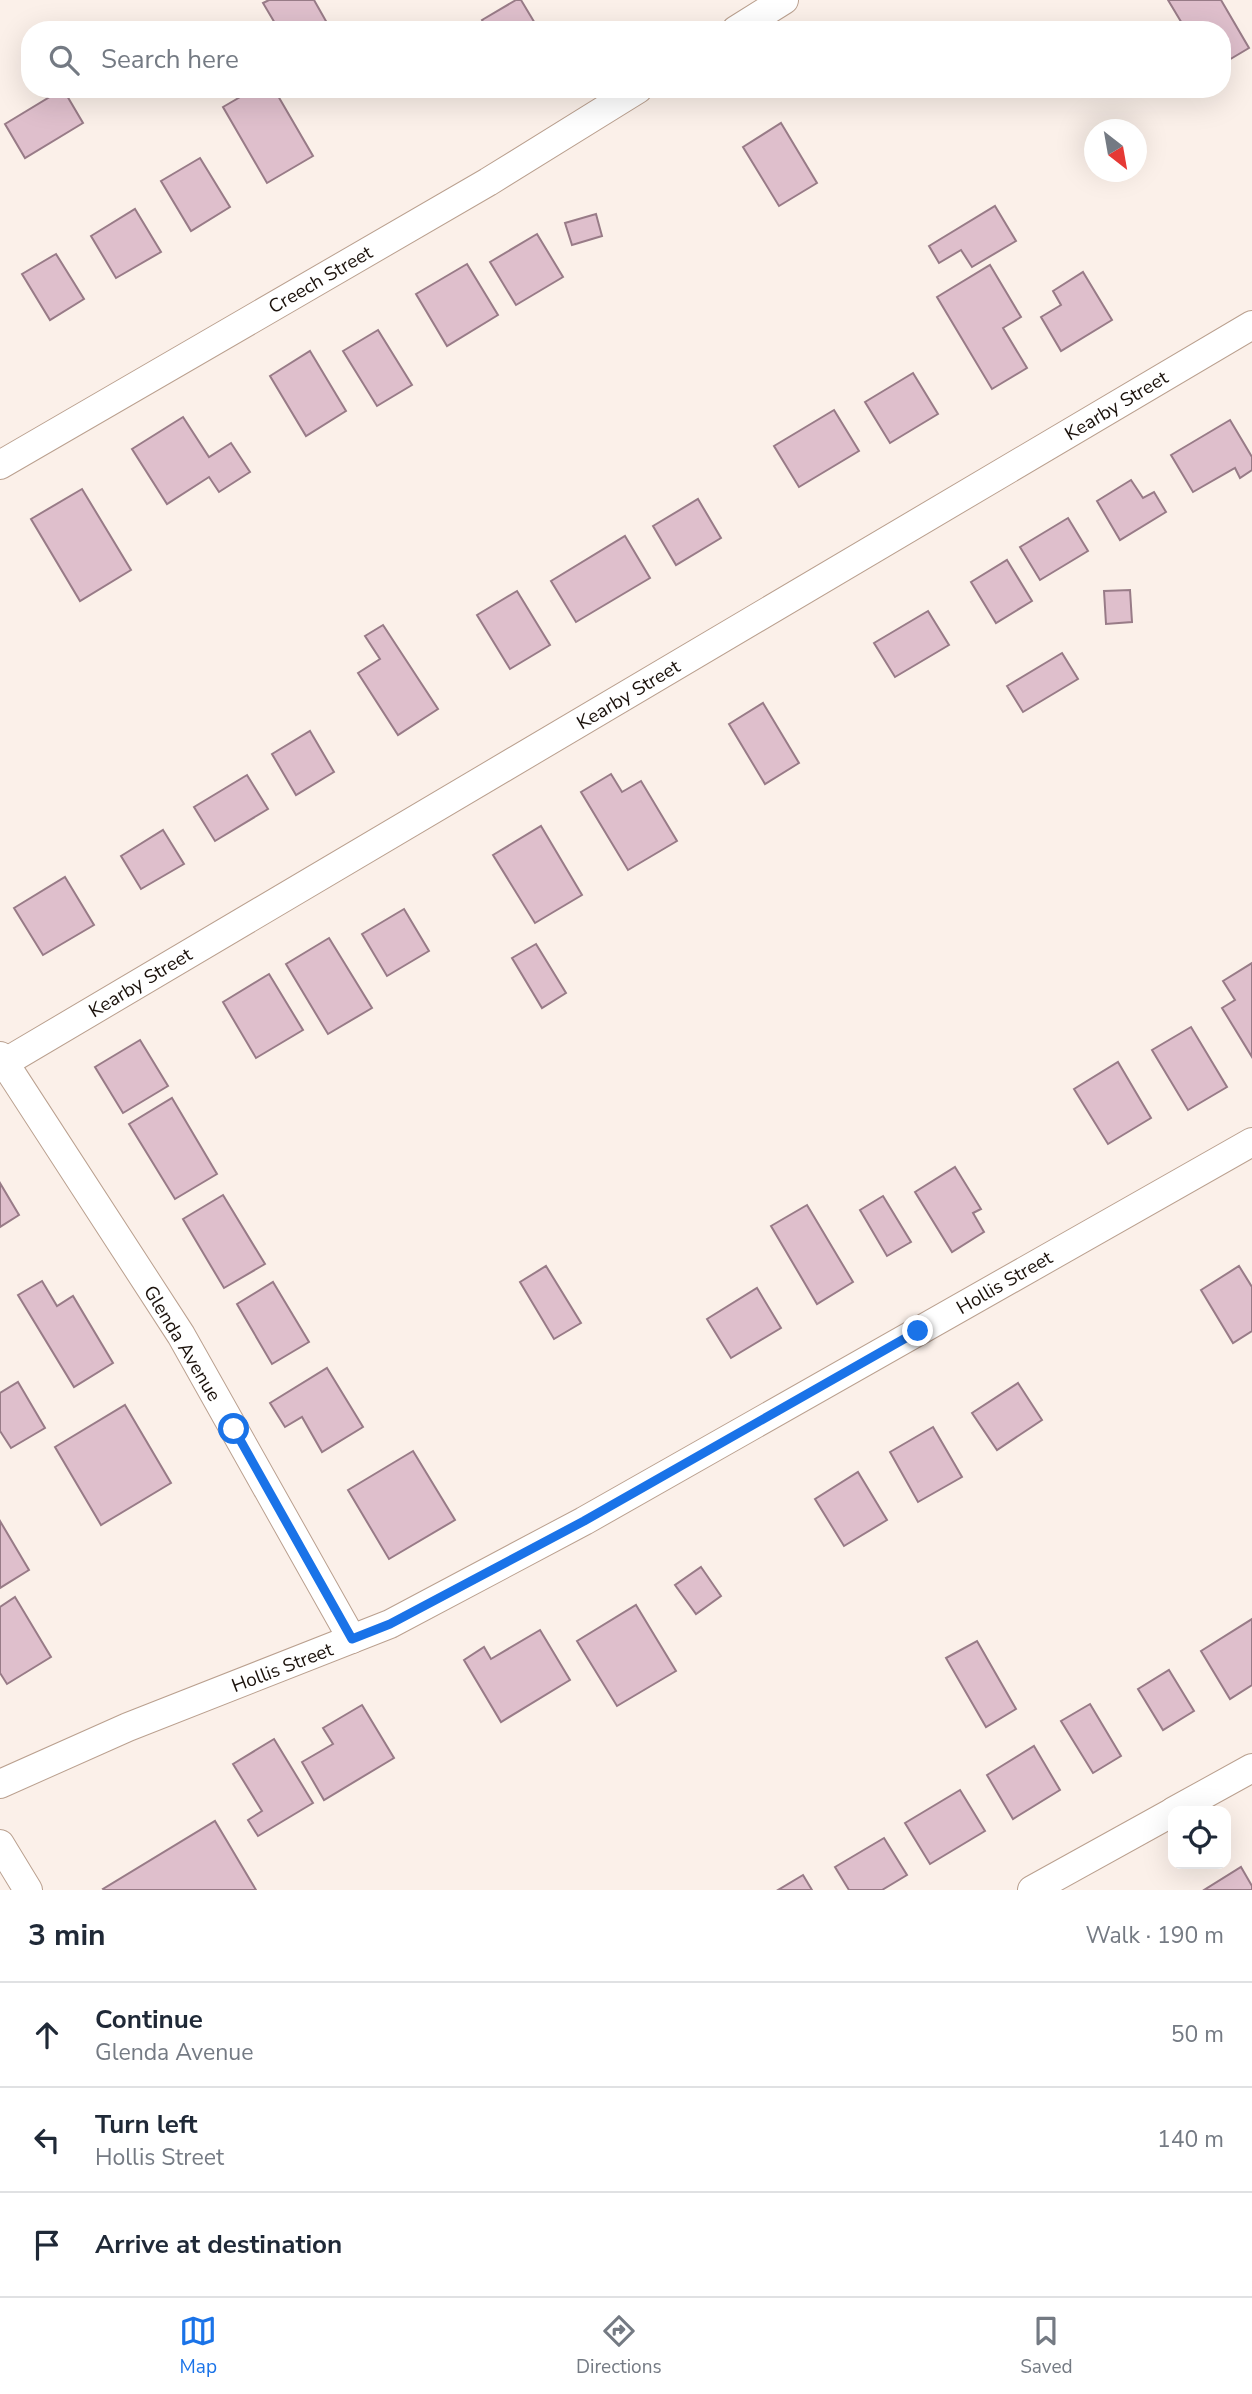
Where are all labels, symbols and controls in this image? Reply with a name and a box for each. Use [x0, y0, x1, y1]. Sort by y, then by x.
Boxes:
search box [21, 21, 1231, 98]
icon: search [45, 41, 83, 79]
text: Search here [101, 42, 239, 77]
north arrow [1084, 119, 1147, 182]
street label: Creech Street [264, 239, 378, 320]
street label: Kearby Street [1060, 365, 1173, 447]
street label: Kearby Street [572, 654, 685, 736]
street label: Kearby Street [84, 942, 197, 1024]
street label: Hollis Street [952, 1245, 1057, 1321]
street label: Glenda Avenue [137, 1281, 227, 1406]
route end [902, 1315, 933, 1346]
route start [218, 1413, 249, 1444]
street label: Hollis Street [228, 1637, 337, 1699]
map controls [1168, 1806, 1231, 1869]
button: locate [1168, 1806, 1231, 1869]
text: 3 min [28, 1915, 106, 1956]
text: Walk · 190 m [1085, 1920, 1224, 1951]
text: Continue [95, 2002, 203, 2037]
icon: ahead [28, 2016, 66, 2054]
text: 50 m [1171, 2019, 1224, 2050]
text: Glenda Avenue [95, 2037, 253, 2068]
text: Turn left [95, 2107, 198, 2142]
icon: left [28, 2121, 66, 2159]
text: 140 m [1157, 2124, 1224, 2155]
text: Hollis Street [95, 2142, 224, 2173]
icon: arrive [28, 2226, 66, 2264]
text: Arrive at destination [95, 2227, 342, 2262]
tab: Map [179, 2312, 217, 2380]
tab: Directions [576, 2312, 662, 2380]
tab: Saved [1020, 2312, 1073, 2380]

